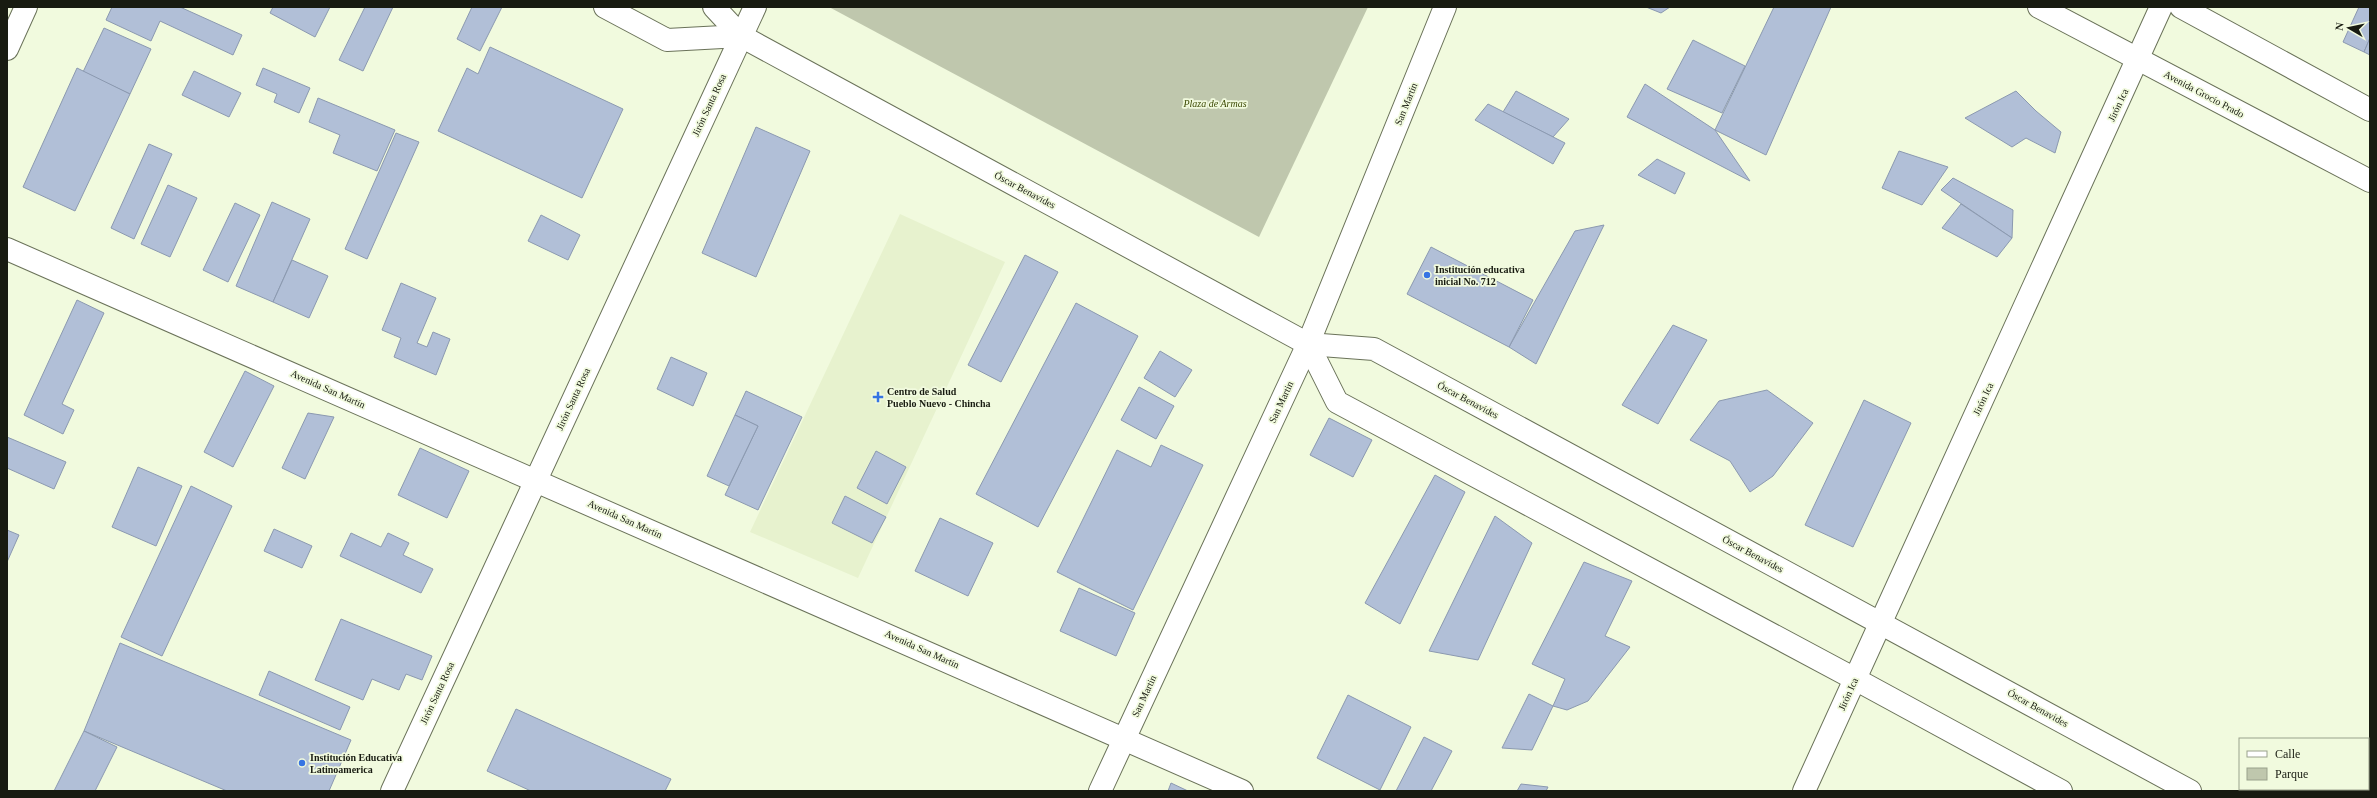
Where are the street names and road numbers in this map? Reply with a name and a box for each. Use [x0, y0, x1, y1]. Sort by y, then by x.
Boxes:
street label: Avenida Grocio Prado [2162, 68, 2246, 120]
street label: Jirón Santa Rosa [690, 72, 728, 138]
street label: San Martin [1393, 81, 1419, 127]
street label: Jirón Ica [2106, 86, 2131, 123]
street label: Óscar Benavides [993, 169, 1057, 211]
street label: Jirón Santa Rosa [554, 366, 592, 432]
street label: Avenida San Martin [289, 368, 367, 410]
street label: San Martin [1267, 379, 1295, 425]
street label: Óscar Benavides [1436, 379, 1500, 421]
street label: Jirón Ica [1971, 380, 1996, 417]
street label: Avenida San Martin [586, 498, 664, 540]
street label: Óscar Benavides [1721, 533, 1785, 575]
street label: Avenida San Martin [883, 628, 961, 670]
street label: Jirón Santa Rosa [418, 660, 456, 726]
street label: San Martin [1130, 673, 1158, 719]
street label: Jirón Ica [1836, 675, 1860, 712]
street label: Óscar Benavides [2006, 687, 2070, 729]

